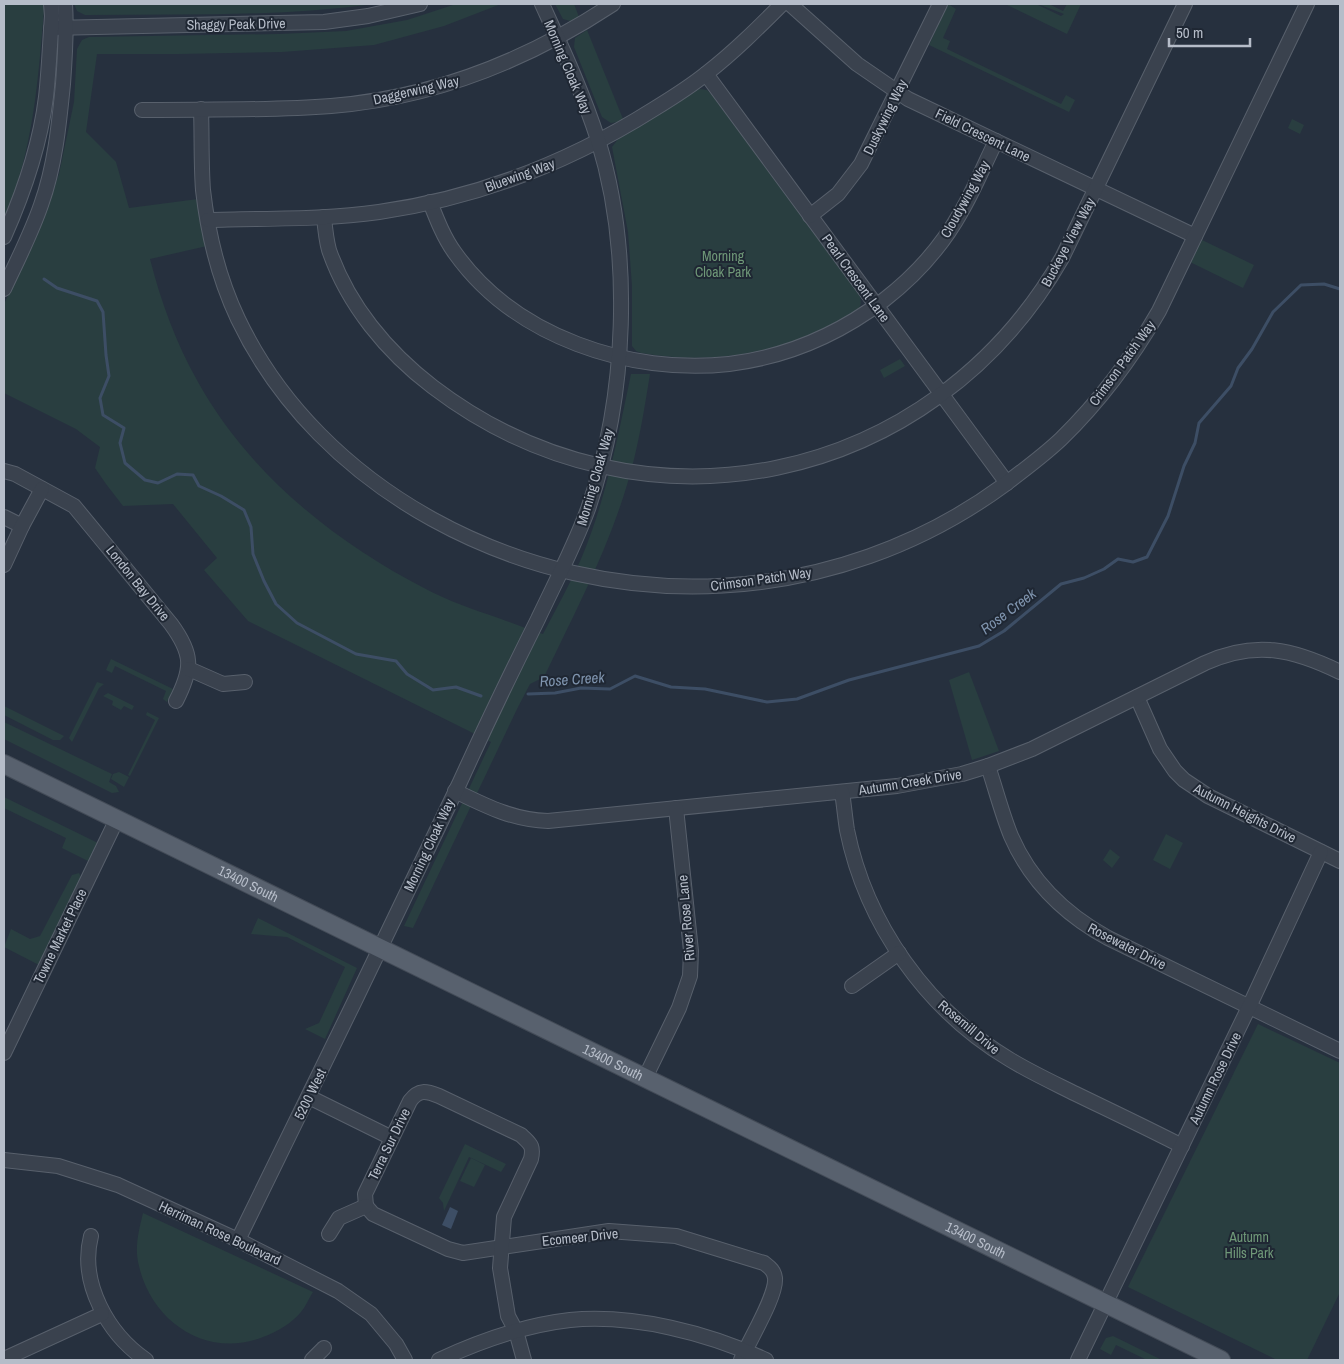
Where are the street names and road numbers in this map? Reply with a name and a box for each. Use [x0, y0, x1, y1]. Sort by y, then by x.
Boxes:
street label: Shaggy Peak Drive [186, 14, 286, 34]
street label: Morning Cloak Way [540, 17, 596, 117]
street label: Daggerwing Way [371, 71, 461, 109]
street label: Duskywing Way [859, 76, 911, 158]
street label: Field Crescent Lane [933, 104, 1033, 166]
street label: Bluewing Way [483, 154, 558, 196]
street label: Cloudywing Way [936, 157, 994, 241]
street label: Buckeye View Way [1037, 194, 1099, 290]
street label: Pearl Crescent Lane [818, 230, 894, 326]
street label: Crimson Patch Way [1085, 316, 1159, 409]
street label: Morning Cloak Way [573, 426, 618, 528]
street label: London Bay Drive [102, 542, 174, 624]
street label: Crimson Patch Way [709, 563, 813, 595]
street label: Autumn Creek Drive [856, 765, 963, 799]
street label: Autumn Heights Drive [1190, 779, 1299, 847]
street label: Morning Cloak Way [400, 795, 458, 894]
street label: 13400 South [215, 861, 282, 906]
street label: River Rose Lane [673, 874, 699, 962]
street label: Towne Market Place [29, 886, 91, 986]
street label: Rosewater Drive [1085, 919, 1169, 973]
street label: Rosemill Drive [934, 996, 1004, 1058]
street label: Autumn Rose Drive [1185, 1029, 1245, 1128]
street label: 13400 South [580, 1040, 646, 1085]
street label: 5200 West [290, 1065, 330, 1123]
street label: Terra Sur Drive [364, 1105, 414, 1183]
street label: Herriman Rose Boulevard [156, 1197, 284, 1269]
street label: 13400 South [942, 1217, 1009, 1262]
street label: Ecomeer Drive [541, 1224, 619, 1250]

